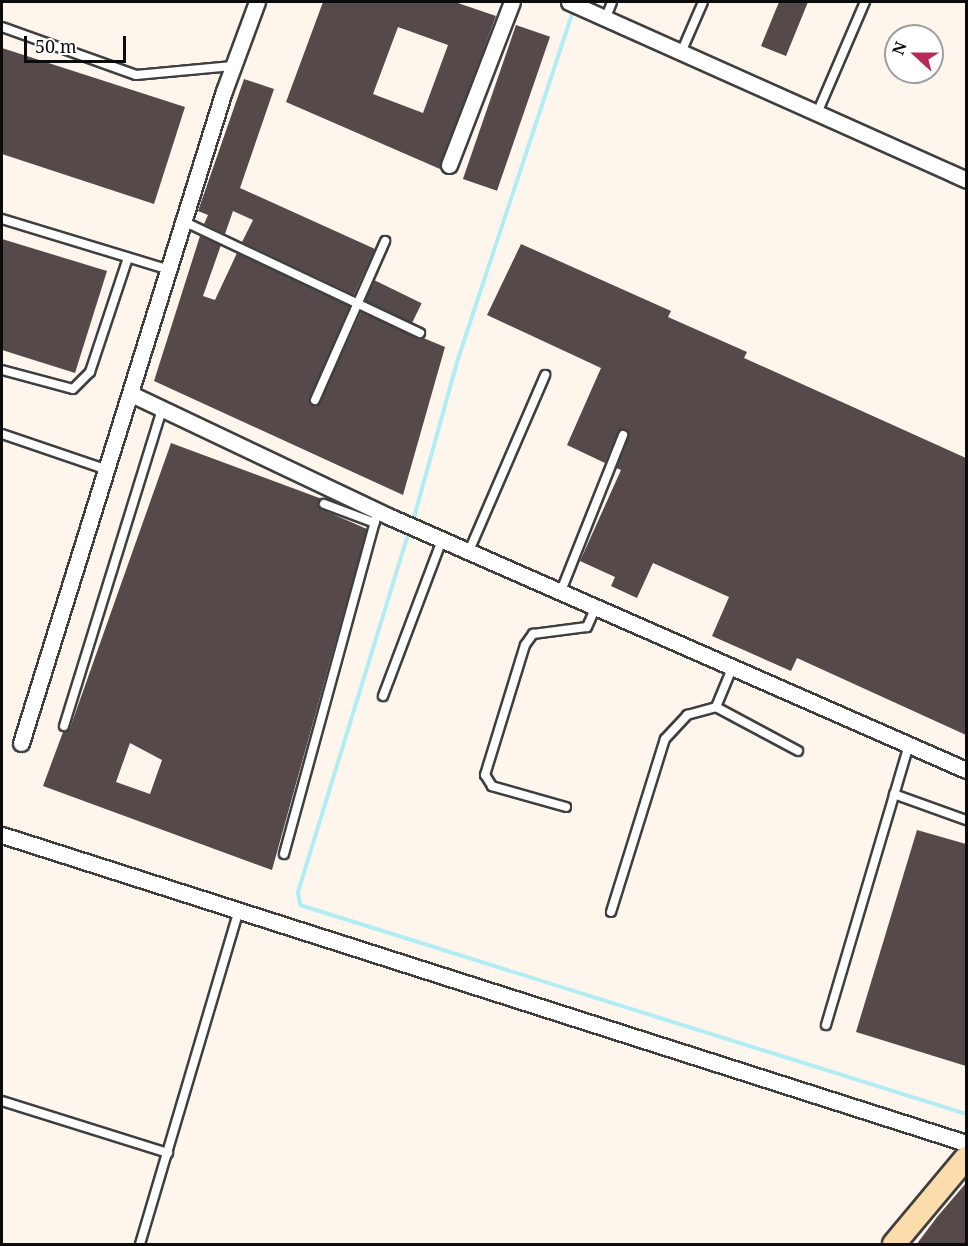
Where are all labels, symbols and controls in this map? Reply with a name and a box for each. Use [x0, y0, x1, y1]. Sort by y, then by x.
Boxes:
scale bar [27, 24, 129, 62]
north arrow [884, 24, 944, 84]
text: 50 m [35, 34, 77, 58]
text: N [887, 38, 912, 58]

